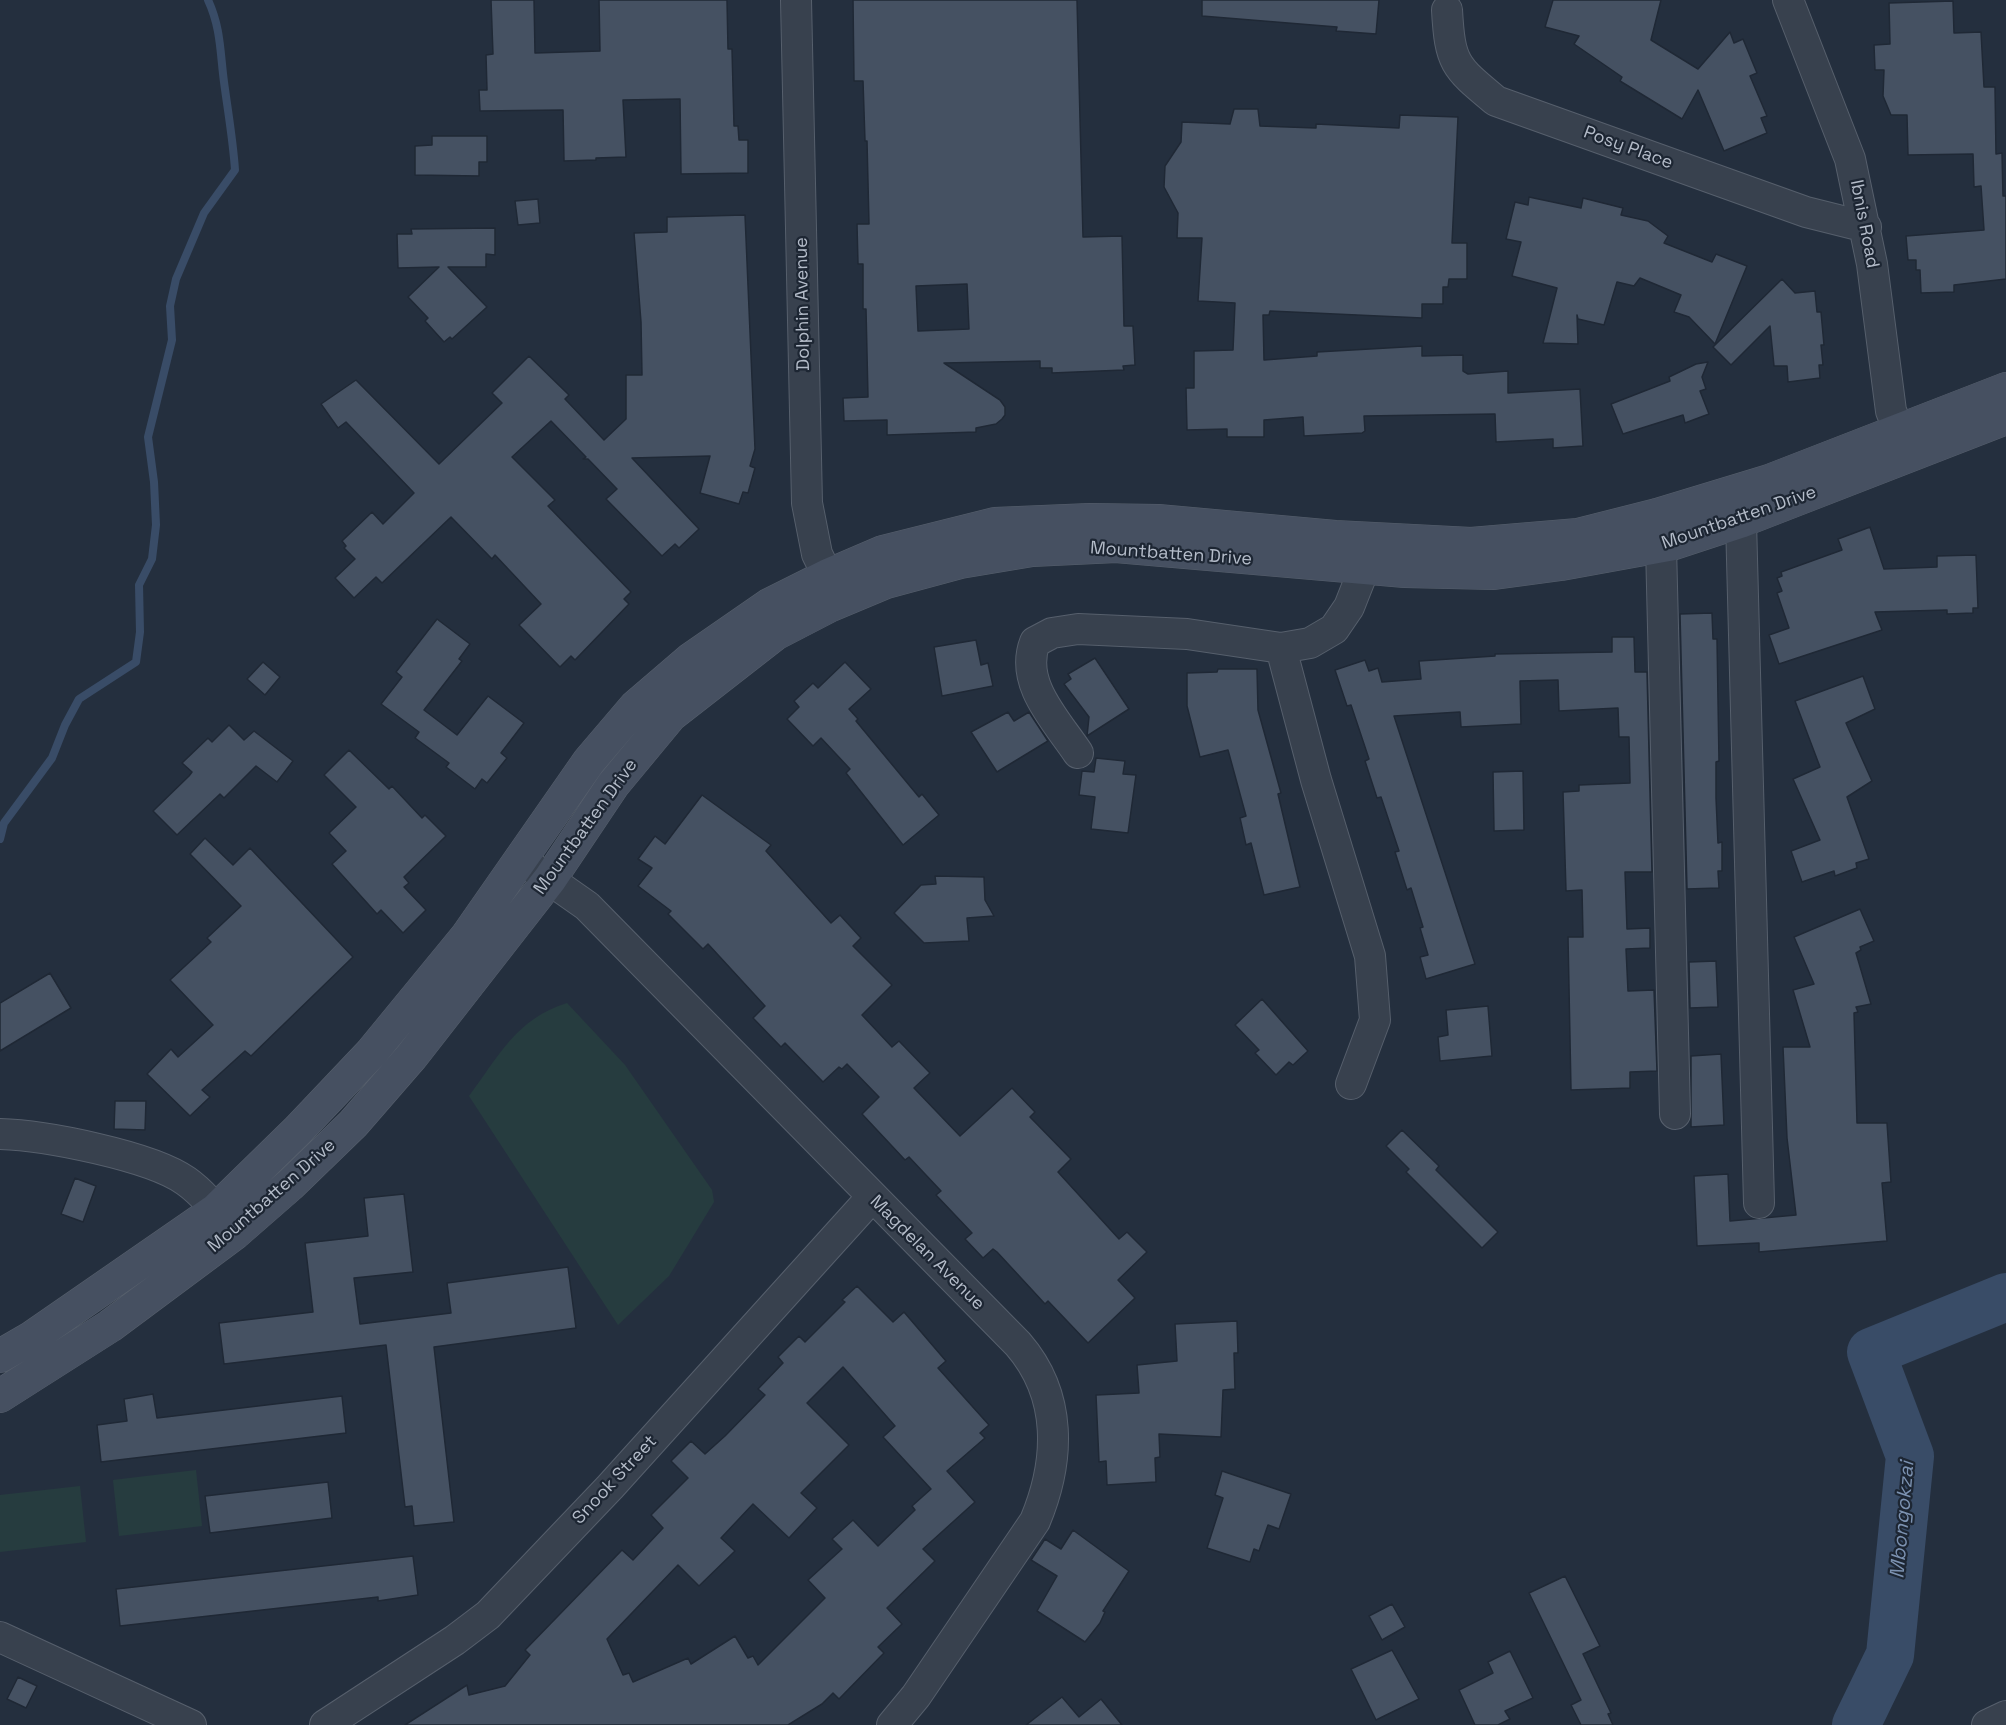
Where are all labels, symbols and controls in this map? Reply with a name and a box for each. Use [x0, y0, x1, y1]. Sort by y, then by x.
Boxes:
street label: Posy Place [1580, 122, 1676, 174]
street label: Ibnis Road [1845, 178, 1883, 270]
street label: Dolphin Avenue [791, 237, 815, 371]
street label: Mountbatten Drive [1659, 481, 1819, 555]
street label: Mountbatten Drive [1089, 538, 1253, 570]
street label: Mountbatten Drive [530, 755, 642, 899]
street label: Mountbatten Drive [204, 1135, 340, 1257]
street label: Magdelan Avenue [865, 1191, 989, 1315]
street label: Snook Street [568, 1431, 662, 1529]
water label: Mbongokzai [1886, 1460, 1920, 1580]

